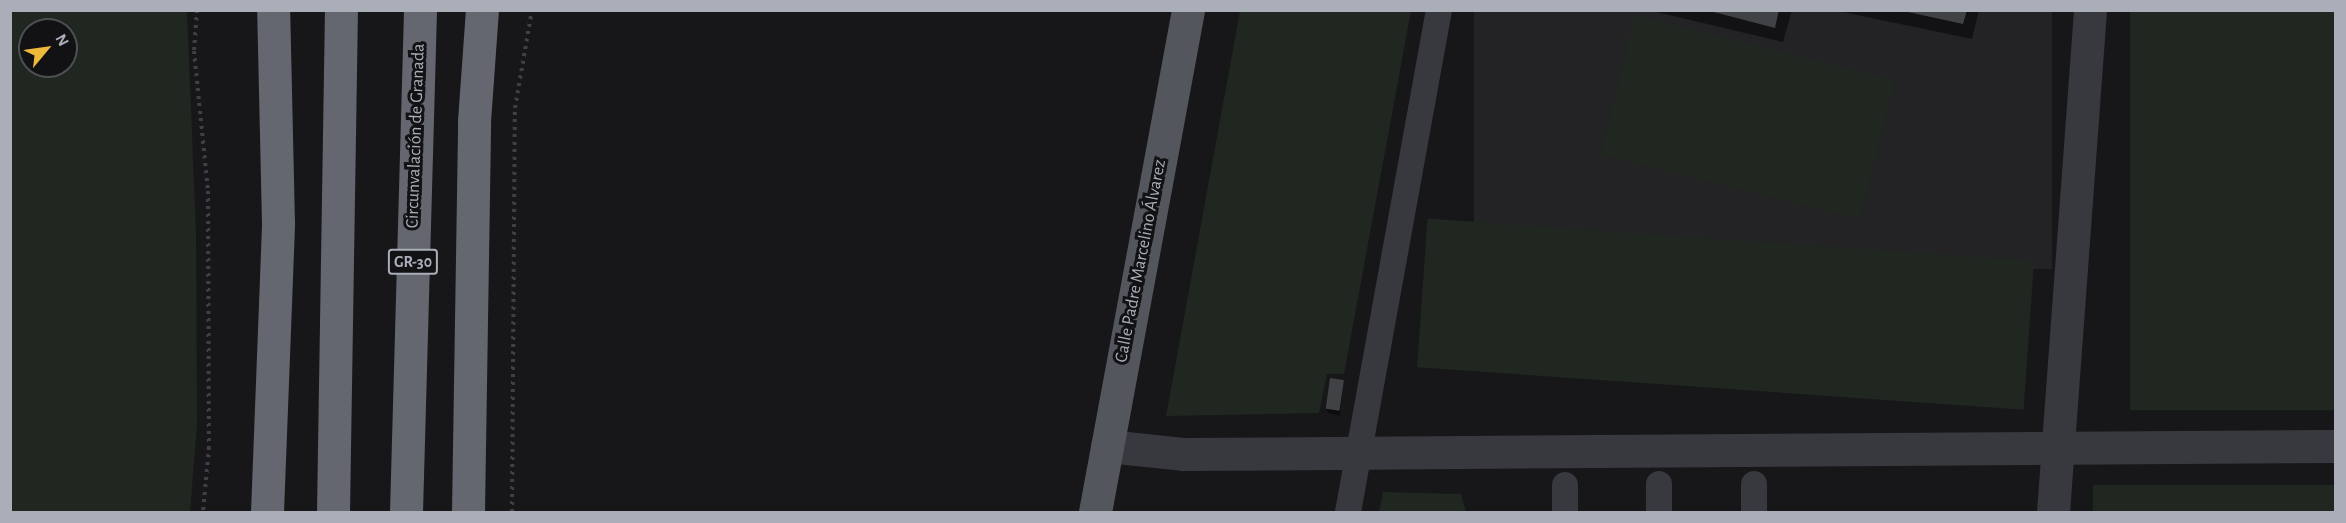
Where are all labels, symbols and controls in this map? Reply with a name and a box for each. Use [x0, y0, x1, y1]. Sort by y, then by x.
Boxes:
north arrow [18, 18, 78, 78]
text: N [52, 31, 72, 49]
street label: Circunvalación de Granada [402, 43, 430, 229]
street label: Calle Padre Marcelino Álvarez [1111, 158, 1171, 364]
road number: GR-30 [388, 249, 438, 275]

